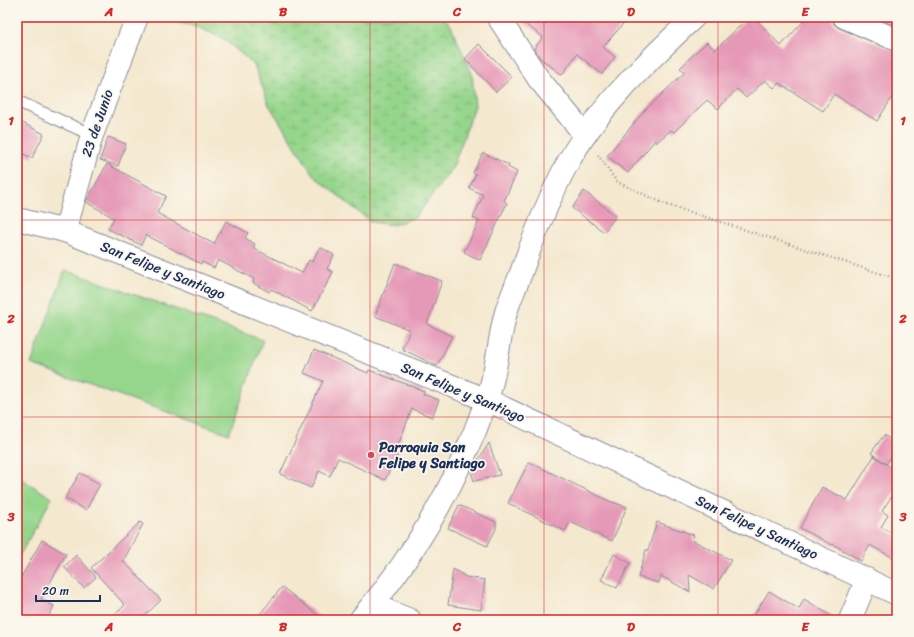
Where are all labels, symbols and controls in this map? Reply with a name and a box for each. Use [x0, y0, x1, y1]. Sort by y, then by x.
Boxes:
text: A [104, 0, 113, 23]
text: B [279, 0, 288, 23]
text: C [452, 0, 462, 23]
text: D [627, 0, 635, 23]
text: E [801, 0, 810, 23]
street label: 23 de Junio [74, 86, 121, 160]
text: 1 [8, 109, 14, 132]
text: 1 [900, 109, 906, 132]
street label: San Felipe y Santiago [97, 234, 229, 307]
text: 2 [6, 307, 15, 330]
text: 2 [898, 307, 907, 330]
street label: San Felipe y Santiago [397, 355, 529, 430]
place label: Parroquia San Felipe y Santiago [378, 435, 486, 476]
marker: Parroquia San Felipe y Santiago [366, 450, 376, 460]
street label: San Felipe y Santiago [691, 488, 822, 567]
text: 3 [6, 505, 15, 528]
text: 3 [898, 505, 907, 528]
scale bar [36, 577, 100, 603]
text: 20 m [42, 580, 69, 602]
text: A [104, 615, 113, 637]
text: B [279, 615, 288, 637]
text: C [452, 615, 462, 637]
text: D [627, 615, 635, 637]
text: E [801, 615, 810, 637]

